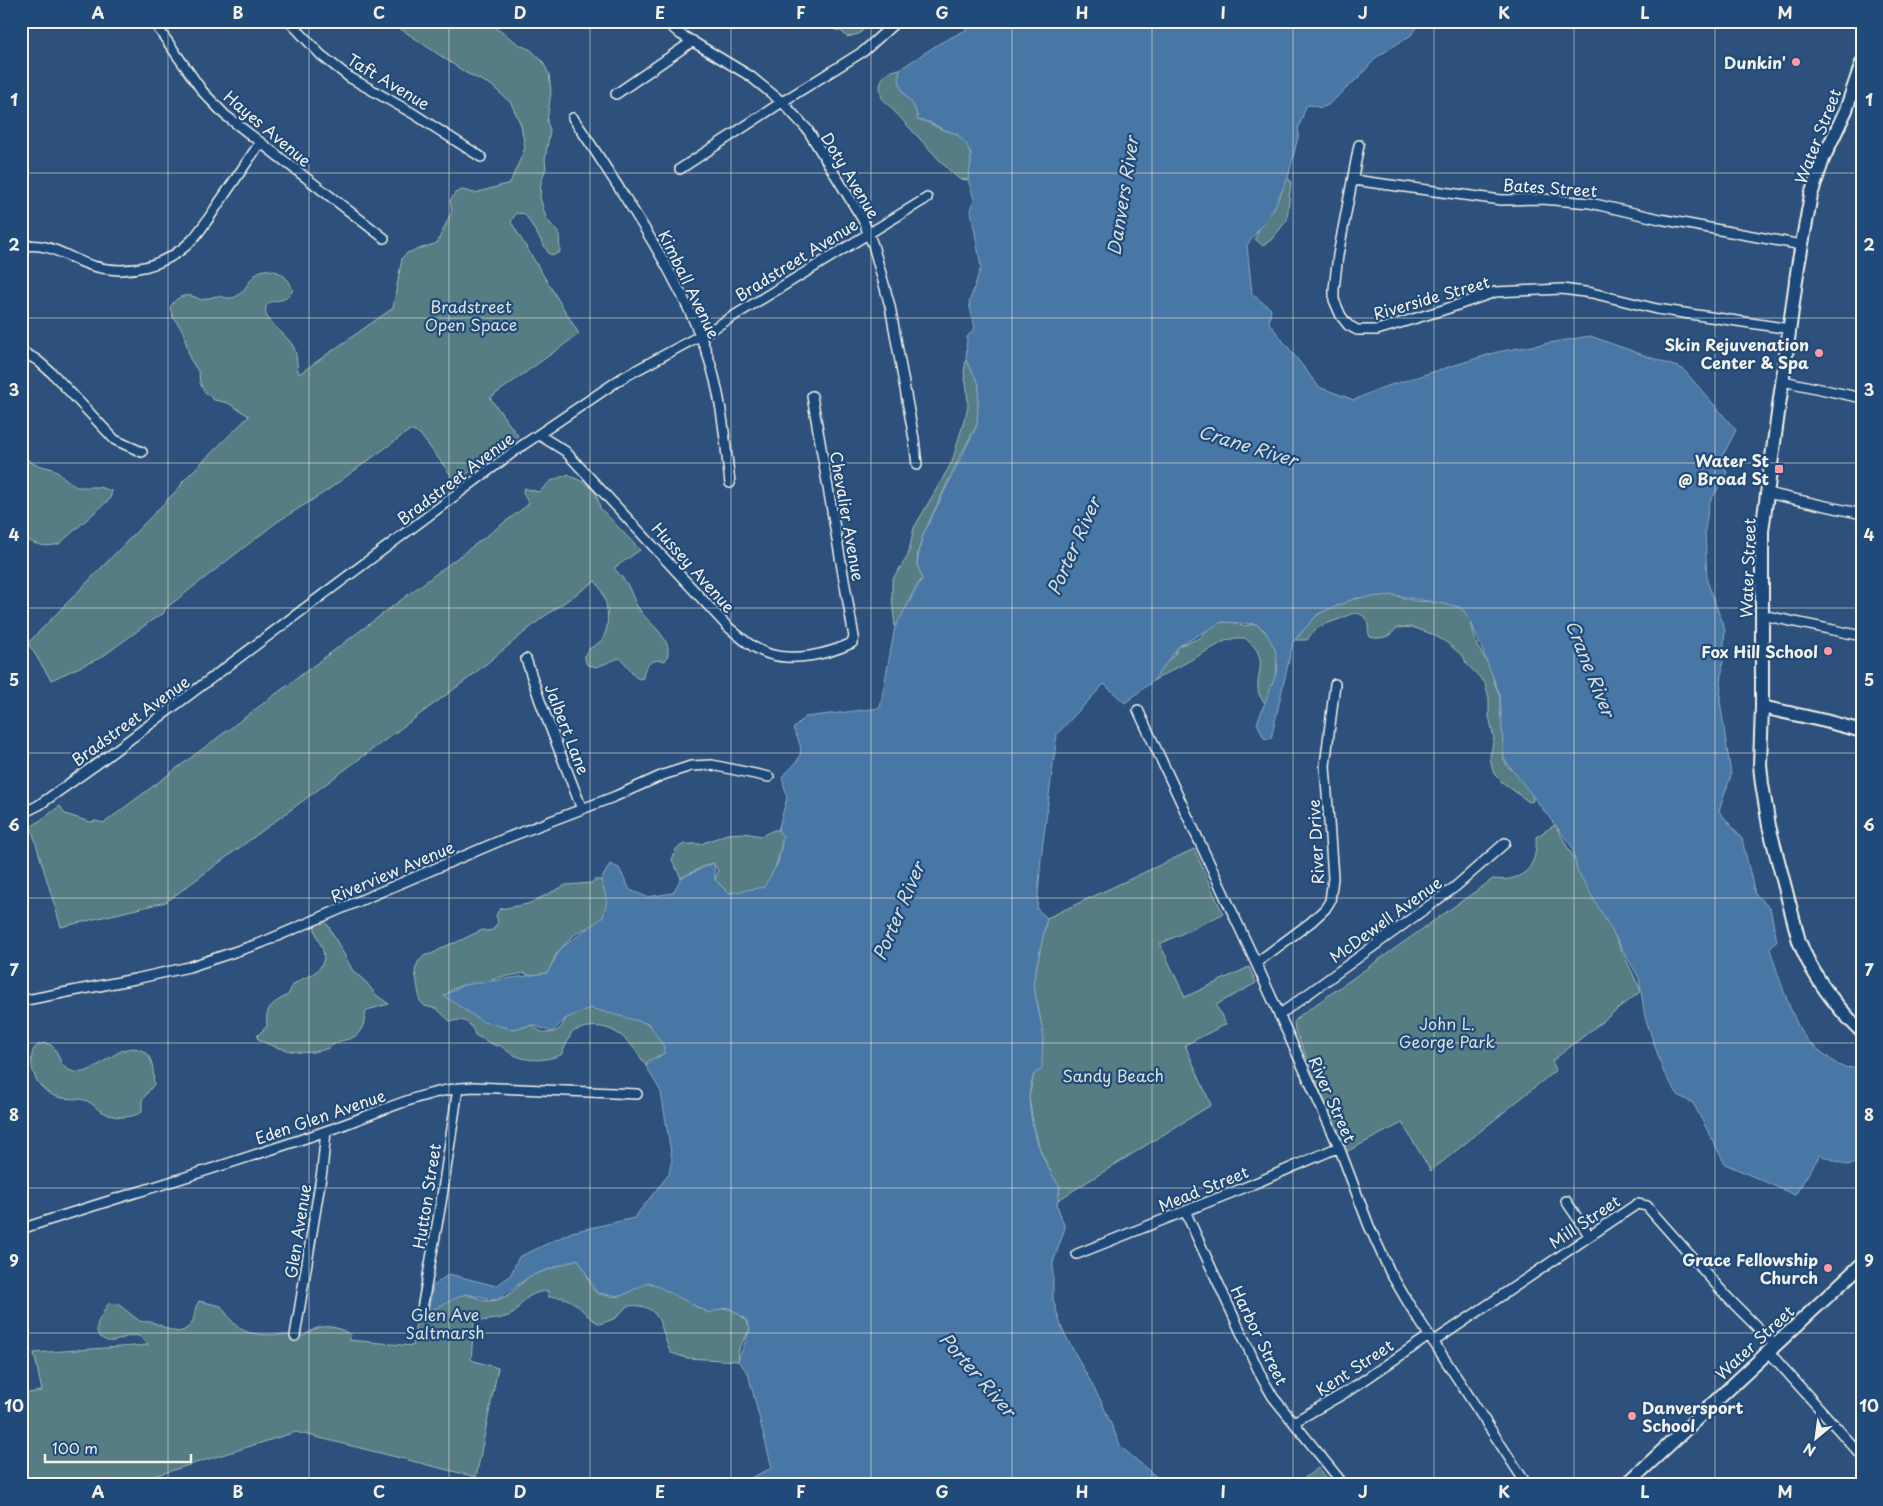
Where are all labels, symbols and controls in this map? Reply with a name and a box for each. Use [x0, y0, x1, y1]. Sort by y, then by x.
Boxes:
text: A [92, 0, 105, 24]
text: B [233, 0, 244, 24]
text: C [373, 0, 385, 24]
text: D [514, 0, 526, 24]
text: E [655, 0, 665, 24]
text: F [796, 0, 806, 24]
text: G [935, 0, 949, 24]
text: H [1076, 0, 1088, 24]
text: I [1220, 0, 1226, 24]
text: J [1358, 0, 1368, 24]
text: K [1498, 0, 1510, 24]
text: L [1640, 0, 1650, 24]
text: M [1777, 0, 1793, 24]
street label: Taft Avenue [343, 47, 435, 115]
place label: Dunkin' [1724, 50, 1786, 74]
marker: Dunkin' [1790, 56, 1802, 68]
street label: Hayes Avenue [219, 84, 317, 172]
street label: Water Street [1788, 84, 1846, 187]
text: 1 [10, 87, 18, 111]
text: 1 [1865, 87, 1873, 111]
street label: Doty Avenue [816, 127, 886, 223]
water label: Danvers River [1099, 133, 1145, 257]
street label: Bates Street [1502, 172, 1598, 202]
street label: Bradstreet Avenue [730, 211, 862, 306]
street label: Kimball Avenue [653, 226, 727, 343]
text: 2 [8, 232, 20, 256]
text: 2 [1863, 232, 1875, 256]
street label: Riverside Street [1370, 269, 1492, 325]
park label: Bradstreet Open Space [425, 294, 517, 336]
place label: Skin Rejuvenation Center & Spa [1664, 332, 1809, 374]
marker: Skin Rejuvenation Center & Spa [1813, 347, 1825, 359]
text: 3 [9, 377, 19, 401]
text: 3 [1864, 377, 1874, 401]
water label: Crane River [1195, 417, 1304, 474]
street label: Bradstreet Avenue [392, 426, 519, 530]
place label: Water St @ Broad St [1678, 448, 1769, 490]
street label: Chevalier Avenue [825, 449, 871, 583]
marker: Water St @ Broad St [1773, 463, 1785, 475]
water label: Porter River [1039, 490, 1108, 599]
street label: Hussey Avenue [647, 517, 741, 618]
street label: Water Street [1733, 517, 1761, 618]
text: 4 [9, 522, 20, 546]
text: 4 [1864, 522, 1875, 546]
water label: Crane River [1559, 616, 1624, 723]
place label: Fox Hill School [1701, 639, 1818, 663]
marker: Fox Hill School [1822, 645, 1834, 657]
text: 5 [9, 667, 19, 691]
text: 5 [1864, 667, 1874, 691]
street label: Bradstreet Avenue [66, 669, 194, 771]
street label: Jalbert Lane [540, 680, 596, 778]
street label: River Drive [1301, 799, 1329, 885]
text: 6 [8, 812, 20, 836]
text: 6 [1863, 812, 1875, 836]
street label: Riverview Avenue [326, 834, 458, 908]
water label: Porter River [865, 855, 932, 964]
street label: McDewell Avenue [1324, 870, 1446, 968]
text: 7 [9, 957, 19, 981]
text: 7 [1864, 957, 1874, 981]
park label: John L. George Park [1399, 1011, 1495, 1053]
street label: River Street [1303, 1052, 1363, 1146]
park label: Sandy Beach [1062, 1063, 1164, 1087]
street label: Eden Glen Avenue [252, 1082, 389, 1150]
text: 8 [9, 1102, 19, 1126]
text: 8 [1864, 1102, 1874, 1126]
street label: Hutton Street [406, 1141, 446, 1250]
street label: Mead Street [1154, 1159, 1252, 1217]
street label: Glen Avenue [278, 1182, 316, 1280]
street label: Mill Street [1544, 1188, 1624, 1254]
place label: Grace Fellowship Church [1682, 1247, 1818, 1289]
text: 9 [9, 1248, 19, 1272]
text: 9 [1864, 1248, 1874, 1272]
marker: Grace Fellowship Church [1822, 1262, 1834, 1274]
street label: Harbor Street [1226, 1281, 1295, 1389]
street label: Water Street [1709, 1299, 1799, 1385]
park label: Glen Ave Saltmarsh [405, 1302, 485, 1344]
water label: Porter River [934, 1326, 1024, 1424]
street label: Kent Street [1310, 1333, 1398, 1401]
text: 10 [4, 1393, 24, 1417]
text: 10 [1859, 1393, 1879, 1417]
place label: Danversport School [1642, 1395, 1744, 1437]
marker: Danversport School [1626, 1410, 1638, 1422]
north arrow [1790, 1414, 1840, 1464]
scale bar [45, 1431, 191, 1463]
text: 100 m [52, 1436, 98, 1459]
text: N [1800, 1438, 1819, 1462]
text: A [92, 1479, 105, 1503]
text: B [233, 1479, 244, 1503]
text: C [373, 1479, 385, 1503]
text: D [514, 1479, 526, 1503]
text: E [655, 1479, 665, 1503]
text: F [796, 1479, 806, 1503]
text: G [935, 1479, 949, 1503]
text: H [1076, 1479, 1088, 1503]
text: I [1220, 1479, 1226, 1503]
text: J [1358, 1479, 1368, 1503]
text: K [1498, 1479, 1510, 1503]
text: L [1640, 1479, 1650, 1503]
text: M [1777, 1479, 1793, 1503]

